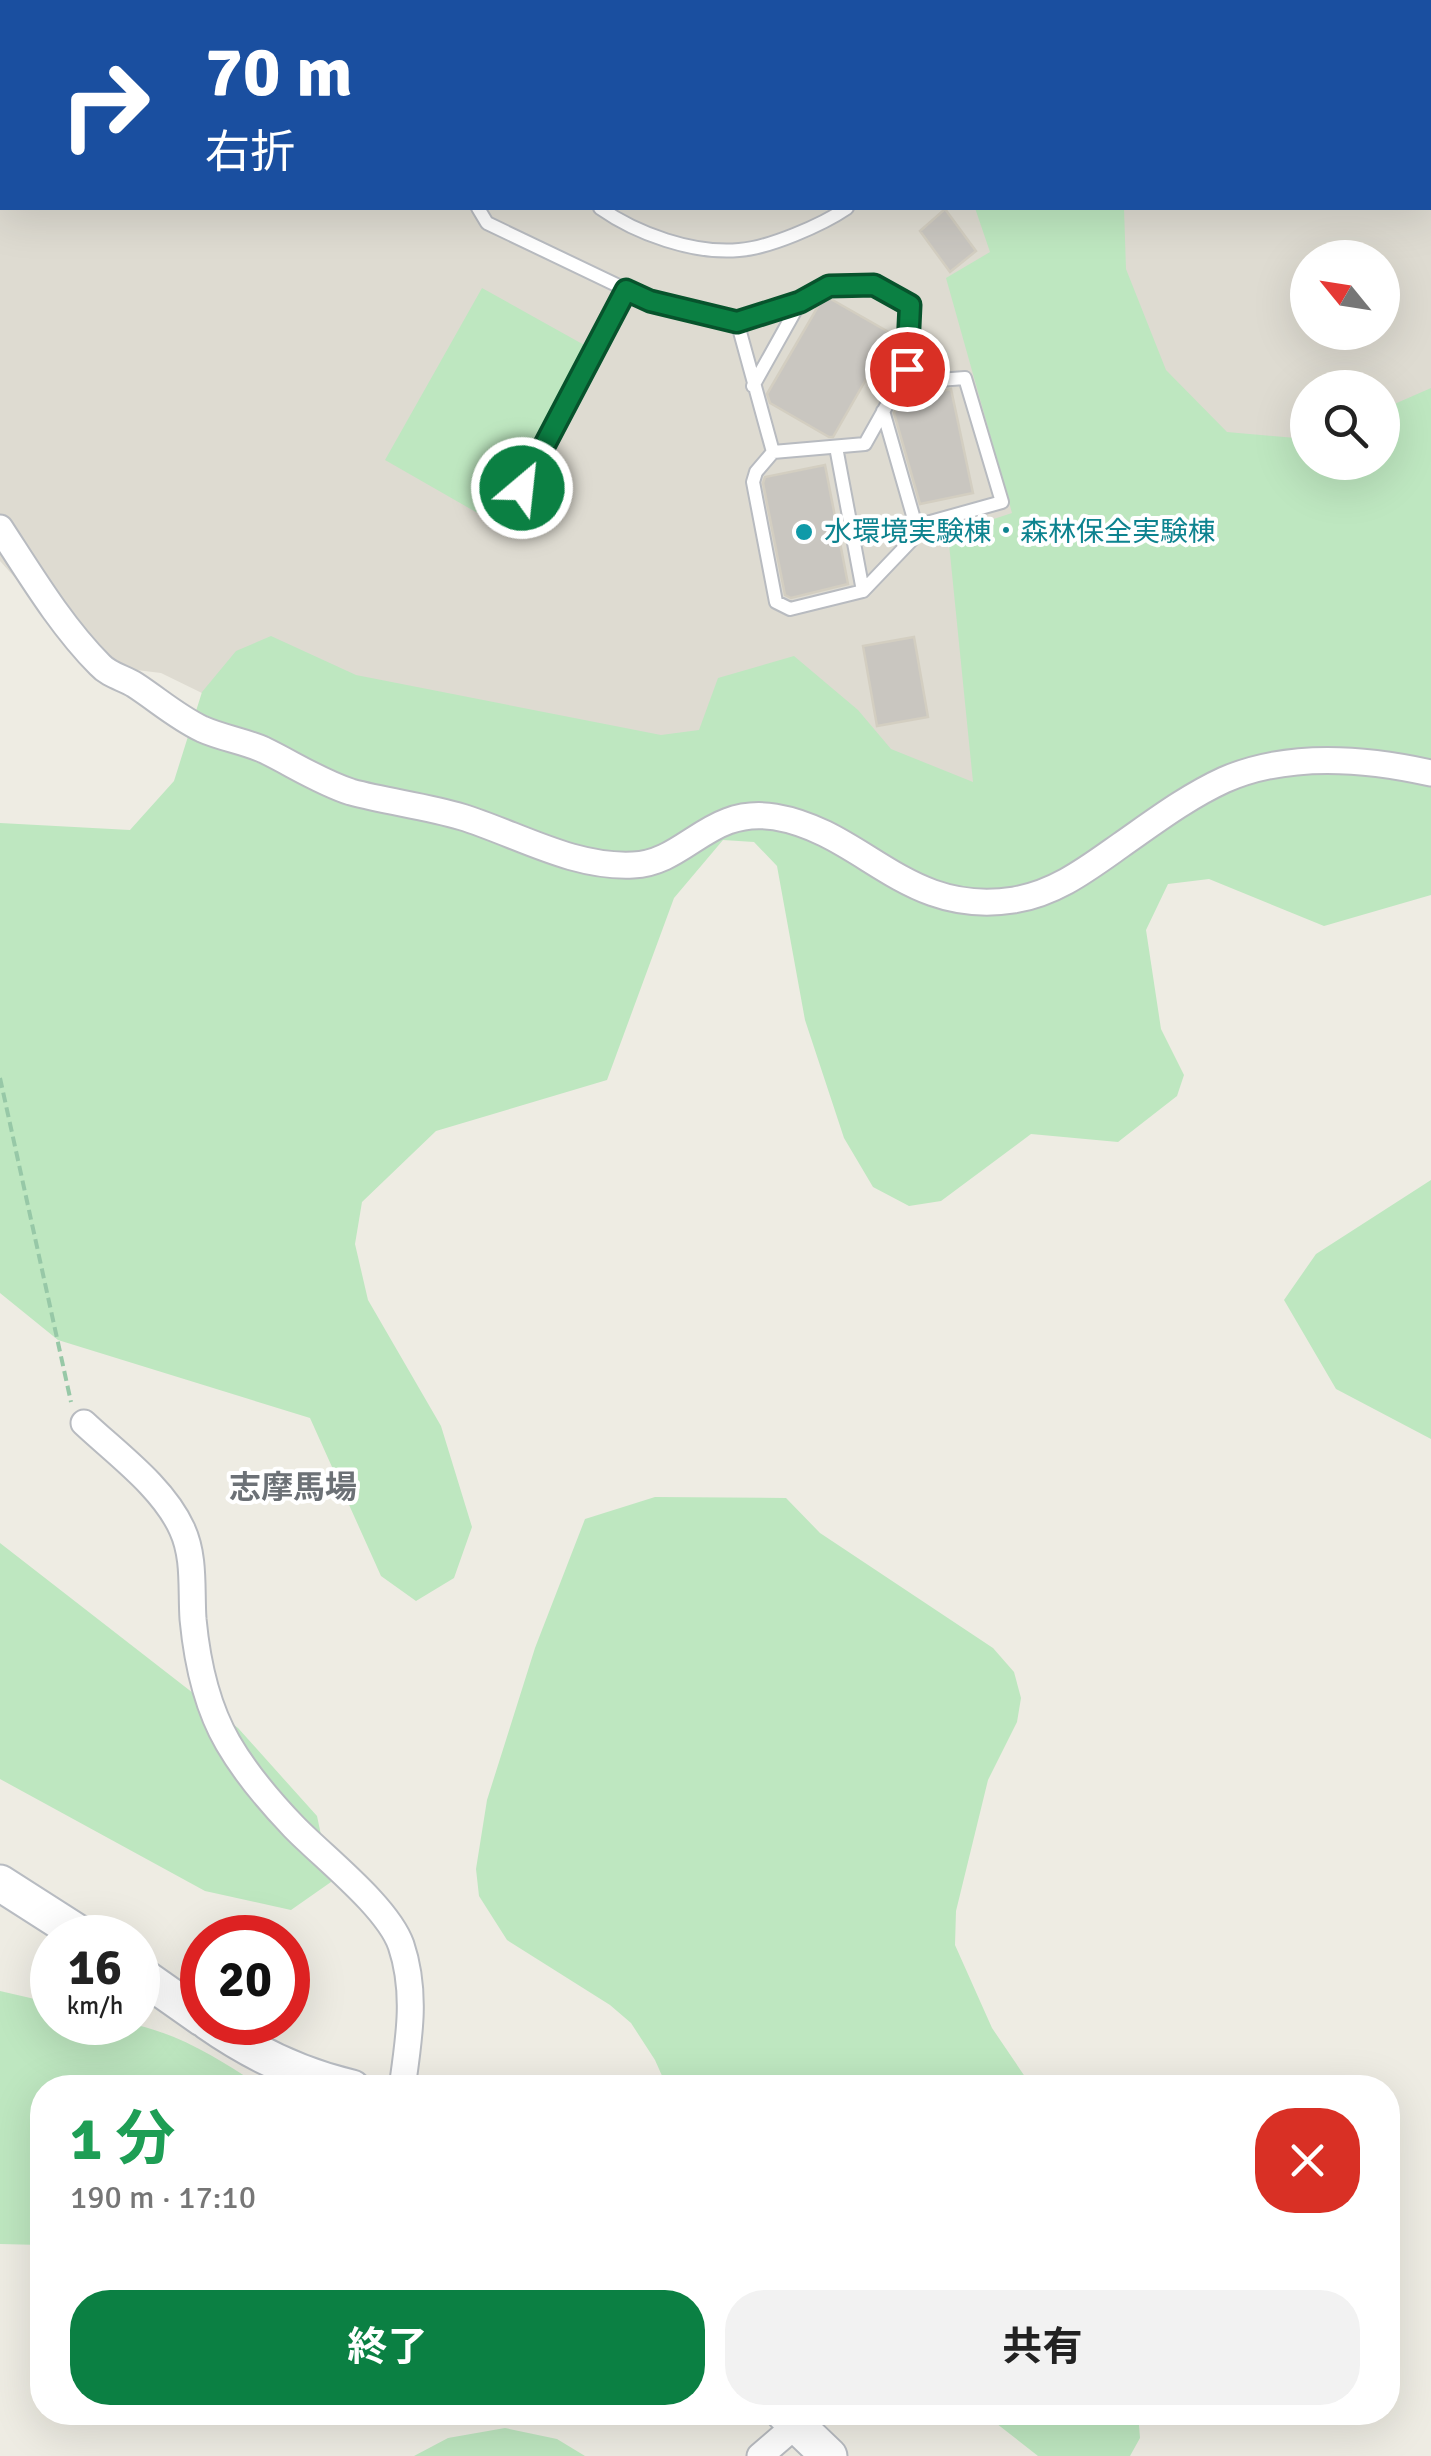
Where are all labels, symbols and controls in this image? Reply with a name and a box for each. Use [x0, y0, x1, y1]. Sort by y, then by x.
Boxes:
text: 70 m [205, 29, 353, 115]
icon: right [40, 40, 170, 170]
text: 右折 [205, 125, 295, 180]
north arrow [1290, 240, 1400, 350]
map controls [1290, 240, 1400, 480]
pin [865, 327, 950, 412]
icon: arrive [880, 342, 935, 397]
button: search [1290, 370, 1400, 480]
position arrow [470, 436, 574, 540]
place label: 水環境実験棟・森林保全実験棟 [824, 515, 1216, 549]
marker: 水環境実験棟・森林保全実験棟 [793, 521, 815, 543]
district label: 志摩馬場 [229, 1468, 357, 1507]
speed limit sign: 20 [180, 1915, 310, 2045]
text: 16 [68, 1937, 122, 1999]
text: km/h [67, 1990, 123, 2021]
text: 1 分 [70, 2103, 176, 2177]
button: close [1255, 2108, 1360, 2213]
text: 190 m · 17:10 [70, 2178, 256, 2217]
button: 終了 [70, 2290, 705, 2405]
button: 共有 [725, 2290, 1360, 2405]

